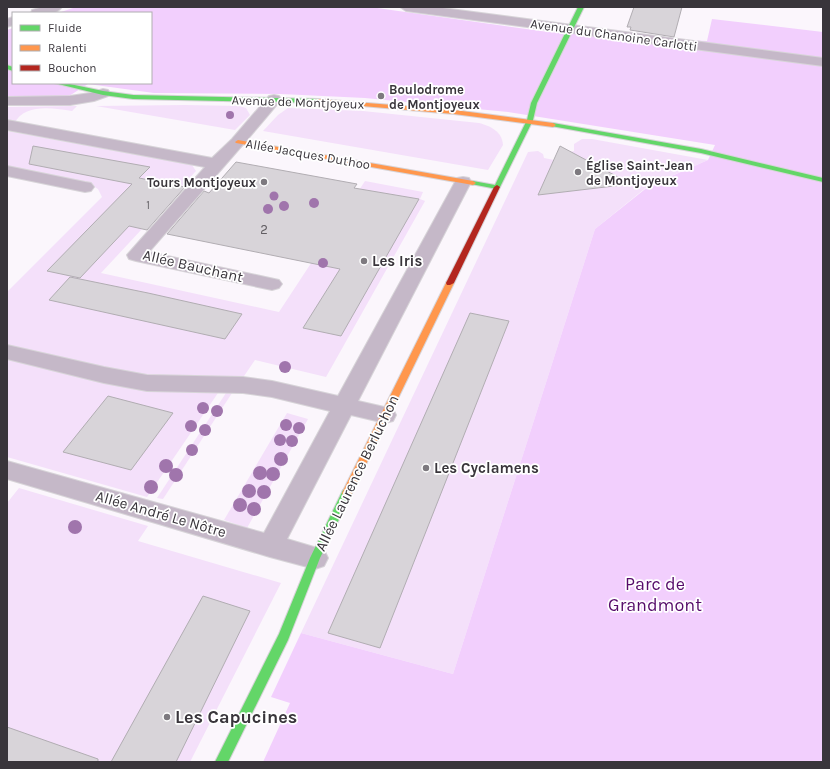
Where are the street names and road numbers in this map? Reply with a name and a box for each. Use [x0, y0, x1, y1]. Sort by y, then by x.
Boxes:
street label: Avenue du Chanoine Carlotti [530, 16, 698, 54]
street label: Avenue de Montjoyeux [231, 92, 365, 112]
street label: Allée Jacques Duthoo [245, 136, 371, 173]
street label: Allée Bauchant [141, 246, 245, 286]
street label: Allée Laurence Berluchon [311, 392, 403, 554]
street label: Allée André Le Nôtre [94, 487, 228, 541]

